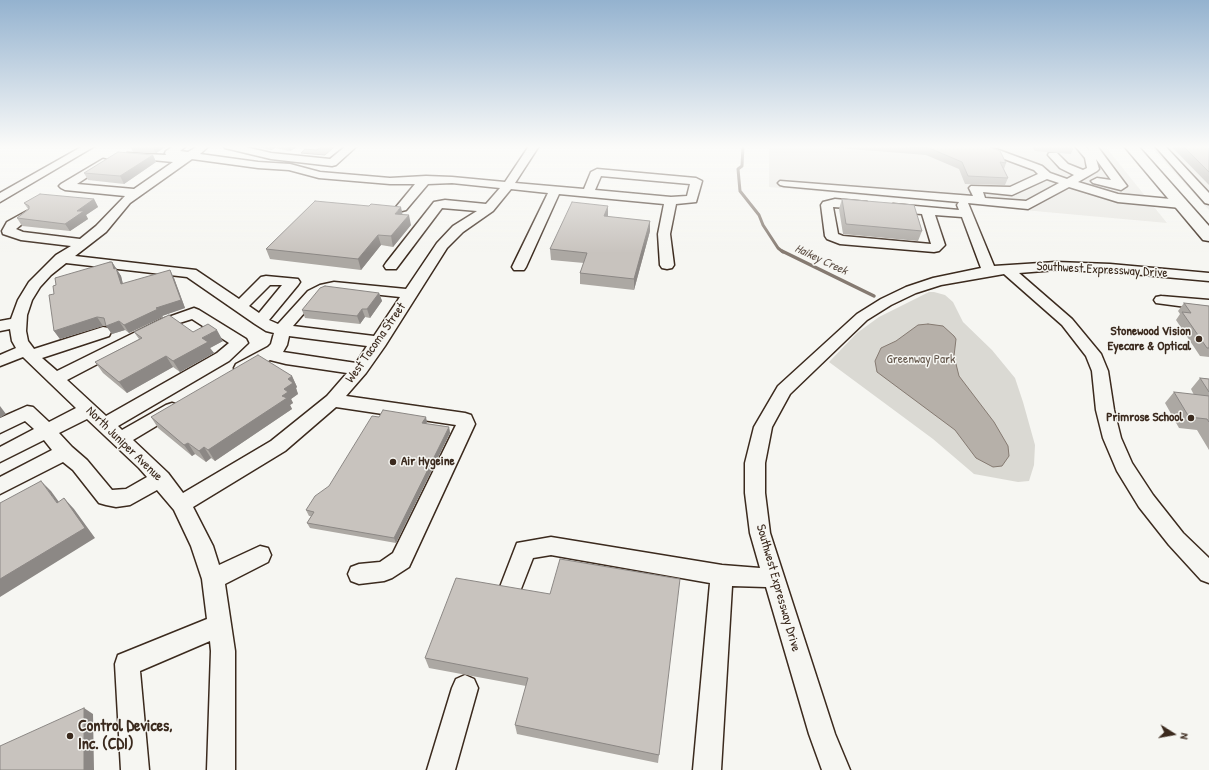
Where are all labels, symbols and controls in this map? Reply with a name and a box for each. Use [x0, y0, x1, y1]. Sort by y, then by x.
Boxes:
water label: Haikey Creek [792, 242, 850, 278]
street label: Southwest Expressway Drive [1036, 259, 1168, 281]
street label: West Tacoma Street [343, 300, 409, 386]
place label: Stonewood Vision Eyecare & Optical [1108, 324, 1191, 355]
marker: Stonewood Vision Eyecare & Optical [1194, 334, 1204, 344]
park label: Greenway Park [887, 352, 955, 368]
street label: North Juniper Avenue [82, 403, 166, 485]
place label: Primrose School [1106, 410, 1183, 426]
marker: Primrose School [1186, 413, 1196, 423]
place label: Air Hygeine [401, 454, 455, 470]
marker: Air Hygeine [388, 457, 398, 467]
street label: Southwest Expressway Drive [752, 523, 804, 653]
north arrow [1153, 714, 1193, 754]
place label: Control Devices, Inc. (CDI) [78, 717, 172, 755]
marker: Control Devices, Inc. (CDI) [65, 731, 75, 741]
text: N [1177, 732, 1192, 740]

